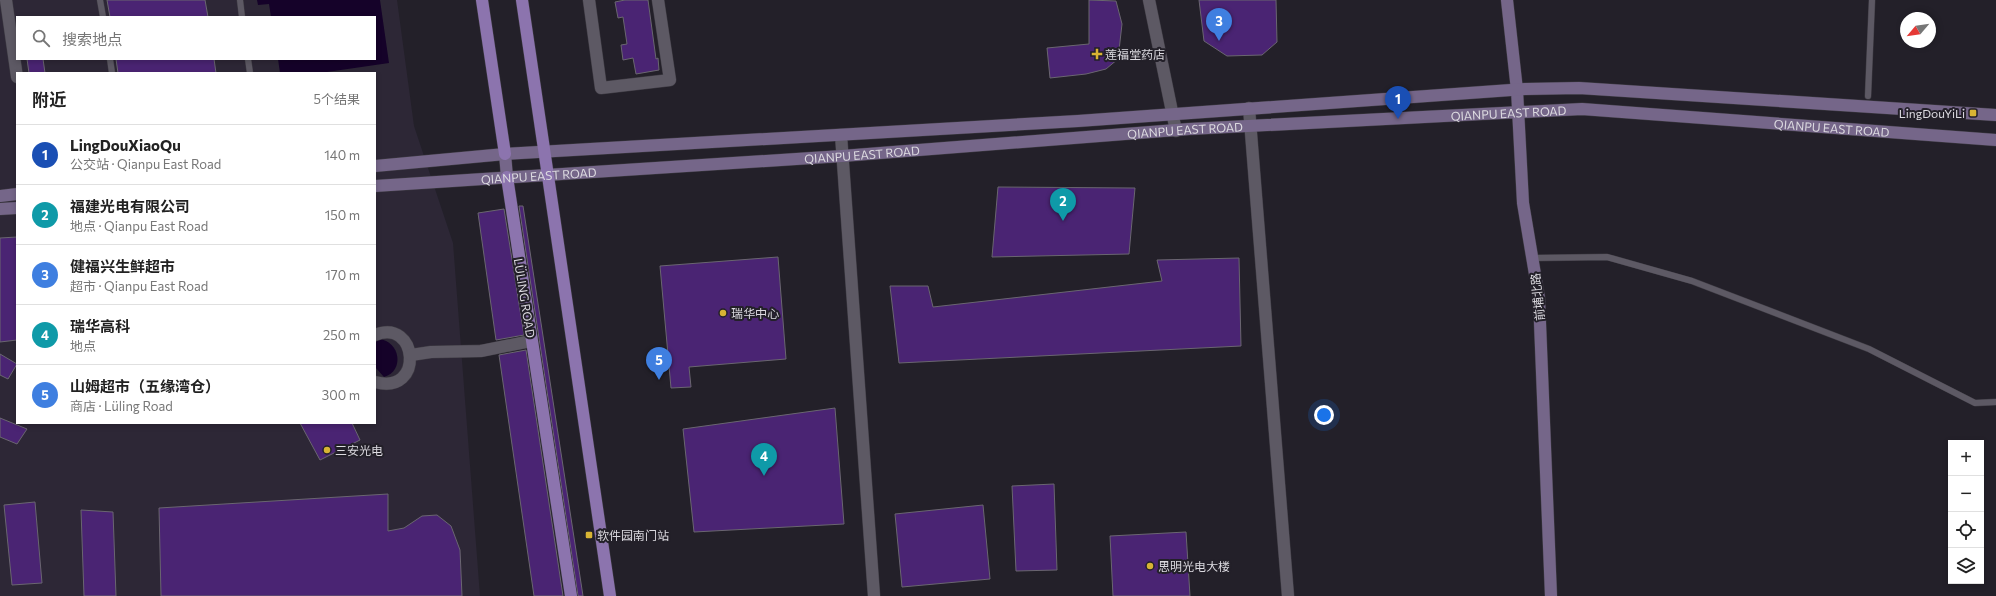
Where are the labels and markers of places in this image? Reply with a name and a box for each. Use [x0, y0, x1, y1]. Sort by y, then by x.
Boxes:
pin: 3 [1206, 8, 1232, 41]
place label: 莲福堂药店 [1105, 47, 1165, 61]
marker: 莲福堂药店 [1092, 49, 1102, 59]
pin: 1 [1385, 86, 1411, 119]
place label: LingDouYiLi [1899, 106, 1965, 120]
marker: LingDouYiLi [1968, 108, 1978, 118]
pin: 2 [1050, 188, 1076, 221]
place label: 瑞华中心 [731, 306, 779, 320]
marker: 瑞华中心 [718, 308, 728, 318]
pin: 5 [646, 347, 672, 380]
place label: 三安光电 [335, 443, 383, 457]
pin: 4 [751, 443, 777, 476]
marker: 三安光电 [322, 445, 332, 455]
place label: 软件园南门站 [597, 528, 669, 542]
marker: 软件园南门站 [584, 530, 594, 540]
place label: 思明光电大楼 [1158, 559, 1230, 573]
marker: 思明光电大楼 [1145, 561, 1155, 571]

